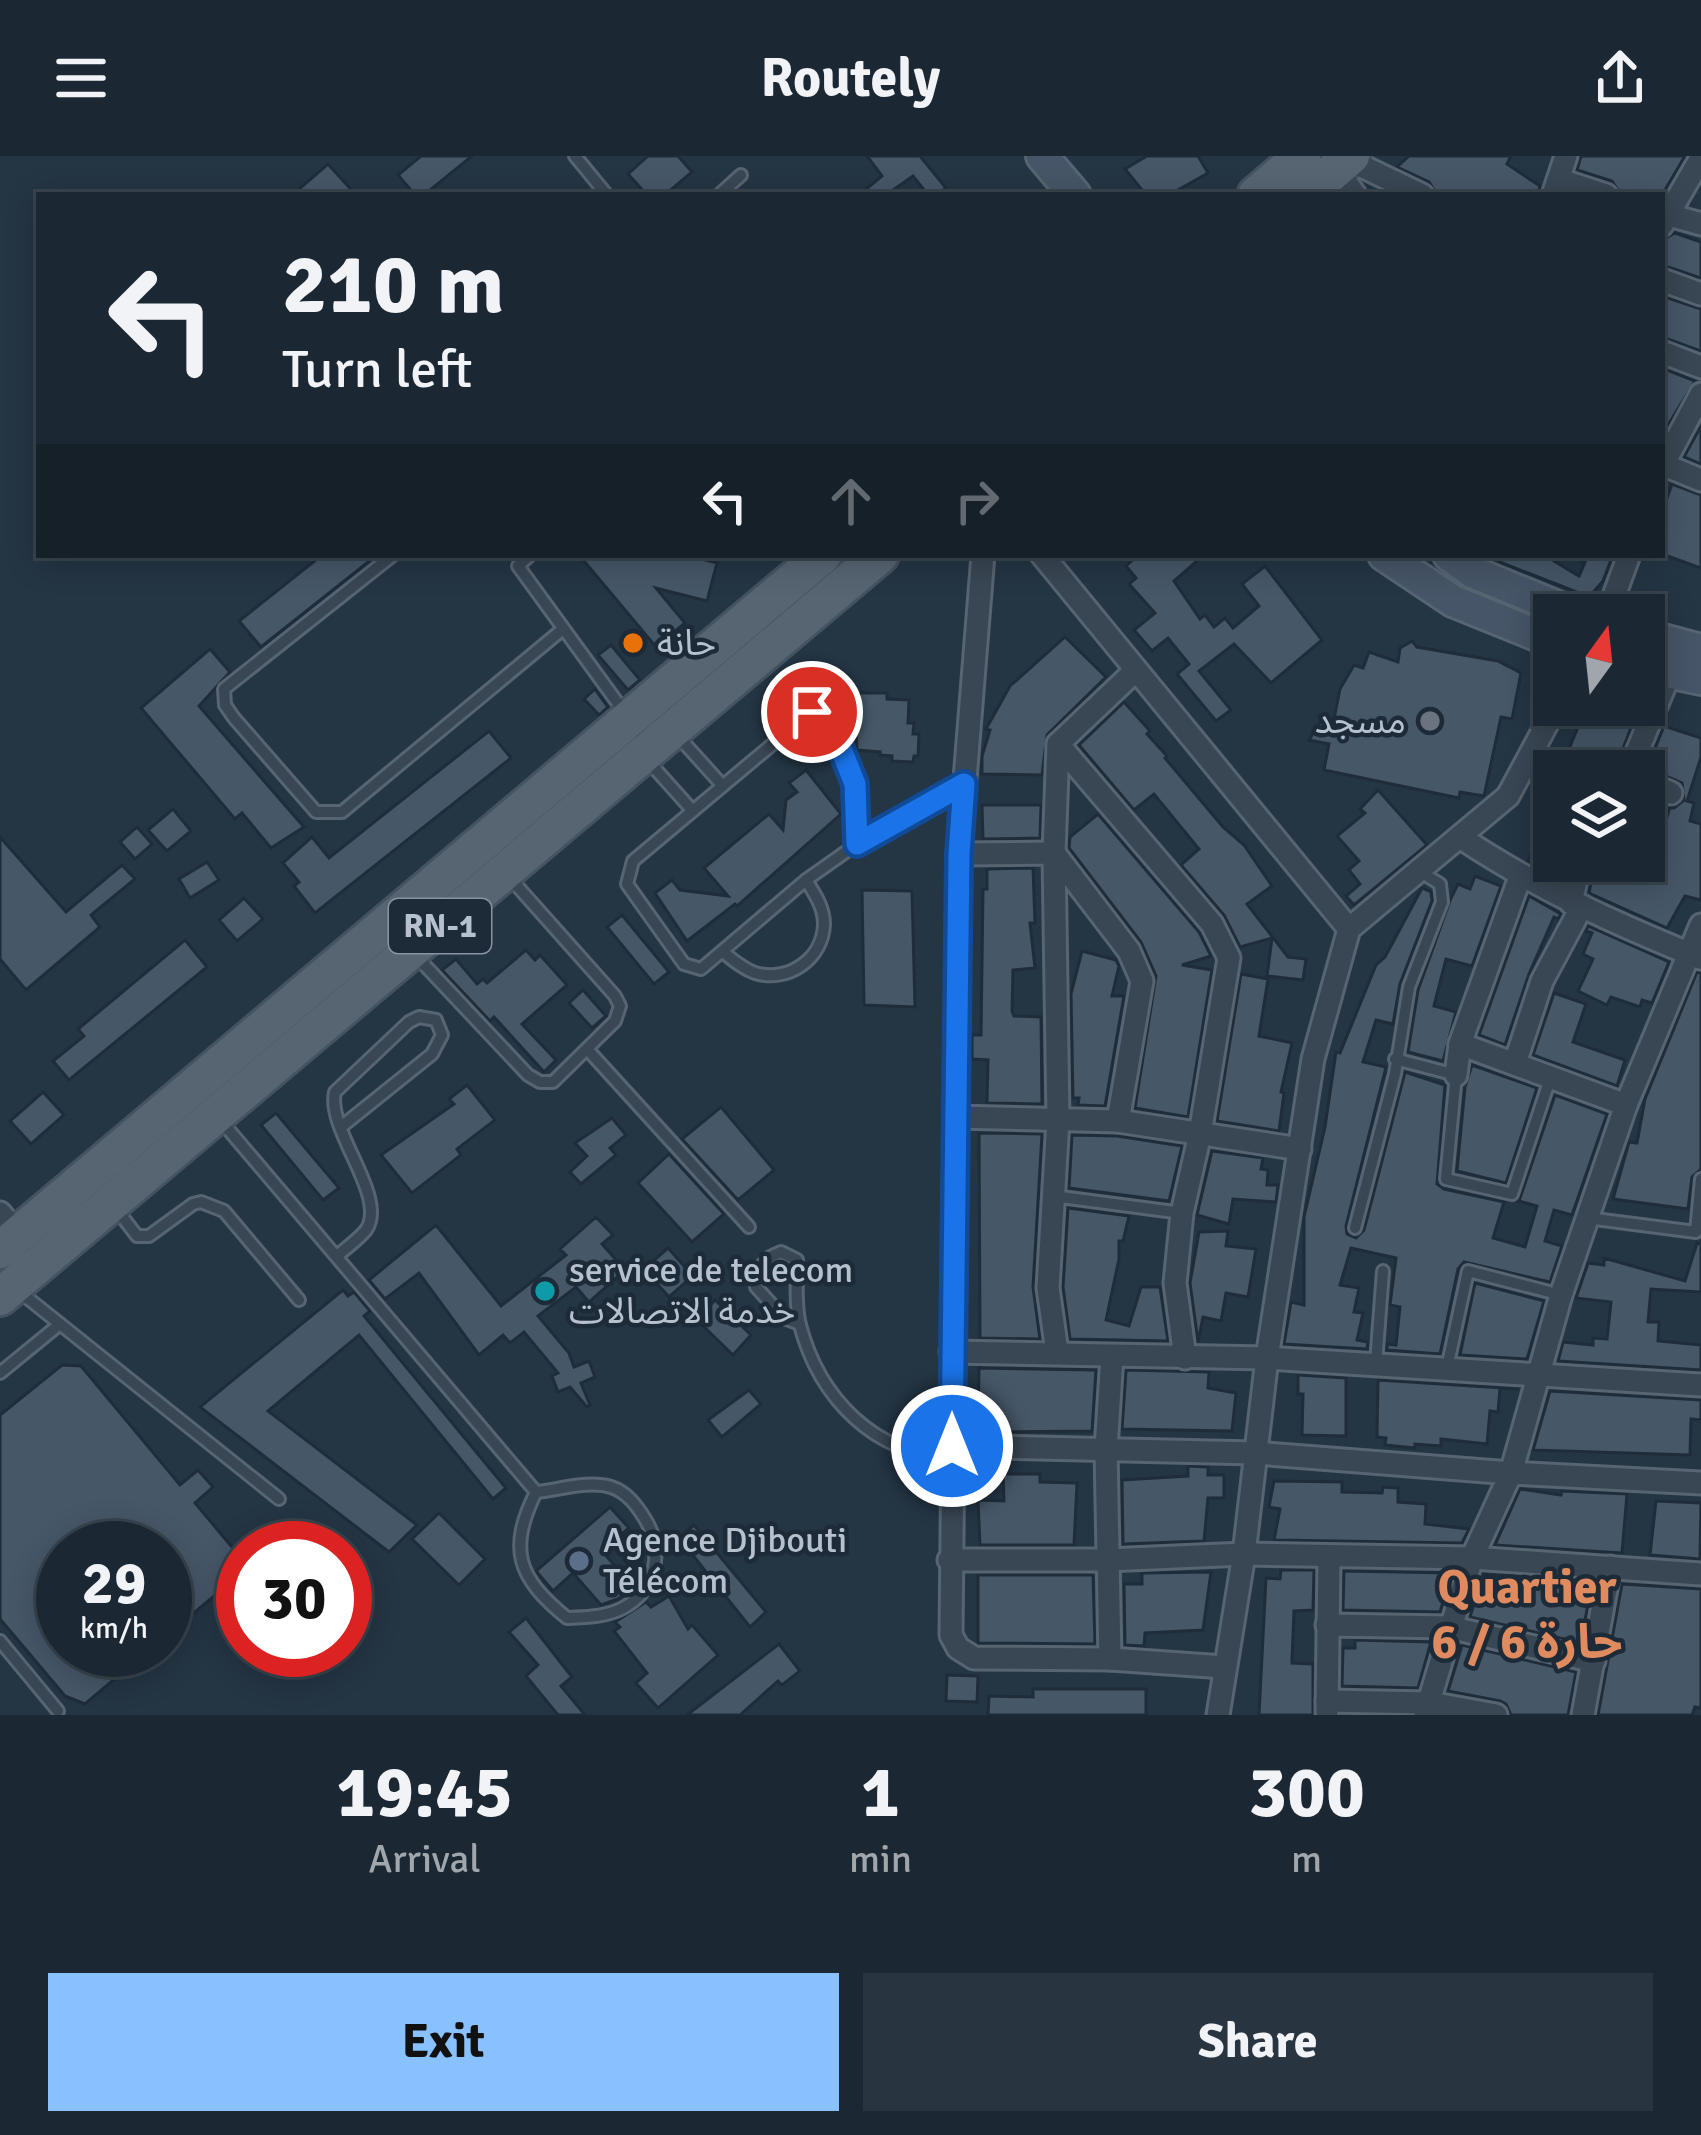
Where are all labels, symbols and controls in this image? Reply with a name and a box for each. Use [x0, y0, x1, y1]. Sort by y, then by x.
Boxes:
icon: menu [48, 45, 114, 111]
text: Routely [761, 45, 940, 112]
icon: share [1587, 45, 1653, 111]
text: 210 m [282, 233, 504, 337]
icon: left [84, 240, 240, 396]
text: Turn left [282, 336, 472, 403]
icon: left [692, 468, 758, 534]
icon: ahead [818, 468, 884, 534]
icon: right [944, 468, 1010, 534]
north arrow [1533, 594, 1665, 726]
map controls [1533, 594, 1665, 882]
place label: حانة [657, 621, 716, 666]
marker: حانة [620, 630, 646, 656]
pin [761, 661, 863, 763]
icon: arrive [779, 679, 845, 745]
place label: مسجد [1314, 699, 1406, 744]
marker: مسجد [1417, 708, 1443, 734]
button: layers [1533, 750, 1665, 882]
road number: RN-1 [389, 899, 491, 953]
place label: service de telecom خدمة الاتصالات [569, 1248, 853, 1334]
marker: service de telecom خدمة الاتصالات [532, 1278, 558, 1304]
position arrow [889, 1383, 1015, 1509]
place label: Agence Djibouti Télécom [603, 1518, 847, 1604]
speed limit sign: 30 [216, 1521, 372, 1677]
text: 29 [82, 1547, 146, 1621]
marker: Agence Djibouti Télécom [566, 1548, 592, 1574]
district label: Quartier 6 / حارة 6 [1432, 1558, 1622, 1672]
text: km/h [80, 1610, 148, 1647]
text: 19:45 [336, 1748, 513, 1837]
text: 1 [861, 1748, 900, 1837]
text: 300 [1248, 1748, 1365, 1837]
text: Arrival [368, 1835, 481, 1883]
text: min [849, 1835, 912, 1883]
text: m [1291, 1835, 1322, 1883]
button: Exit [48, 1973, 839, 2111]
button: Share [863, 1973, 1653, 2111]

